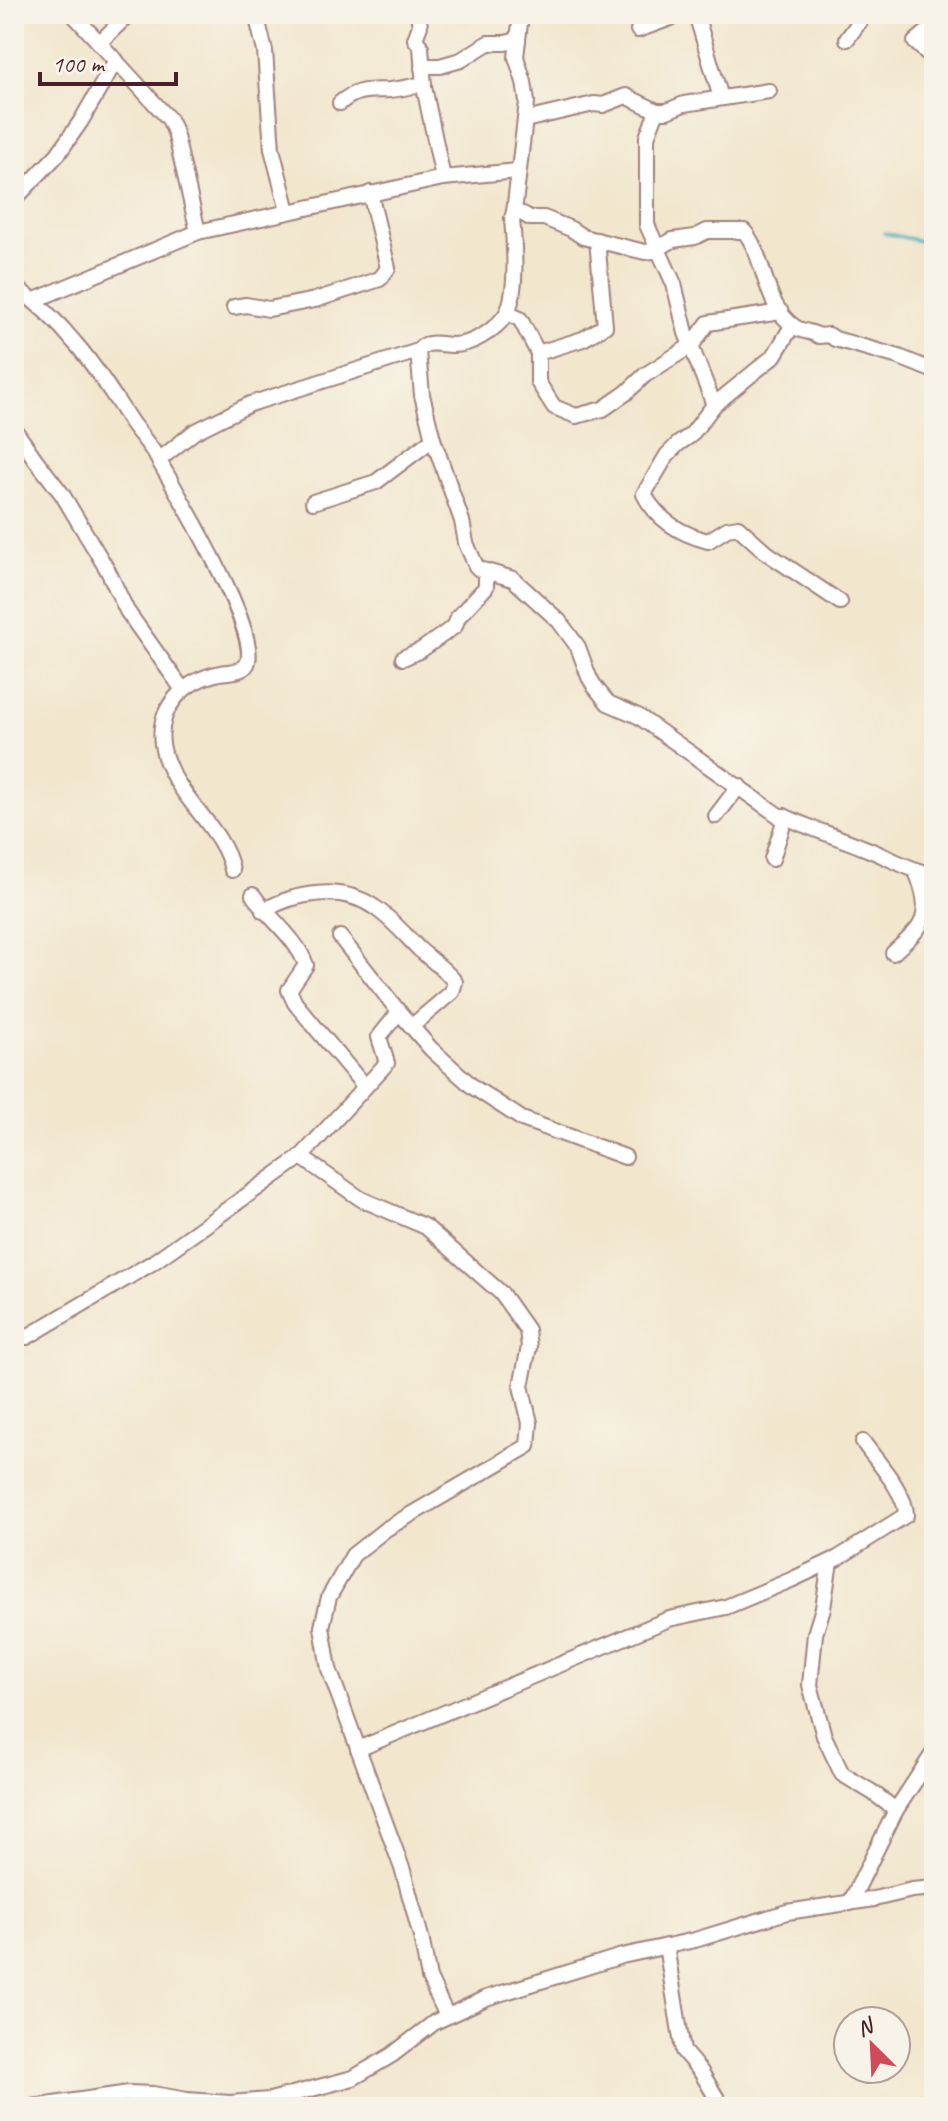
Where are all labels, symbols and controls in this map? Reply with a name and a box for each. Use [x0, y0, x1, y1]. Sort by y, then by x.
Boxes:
scale bar [40, 36, 176, 86]
text: 100 m [52, 49, 106, 79]
north arrow [832, 2005, 912, 2085]
text: N [852, 2011, 879, 2043]

